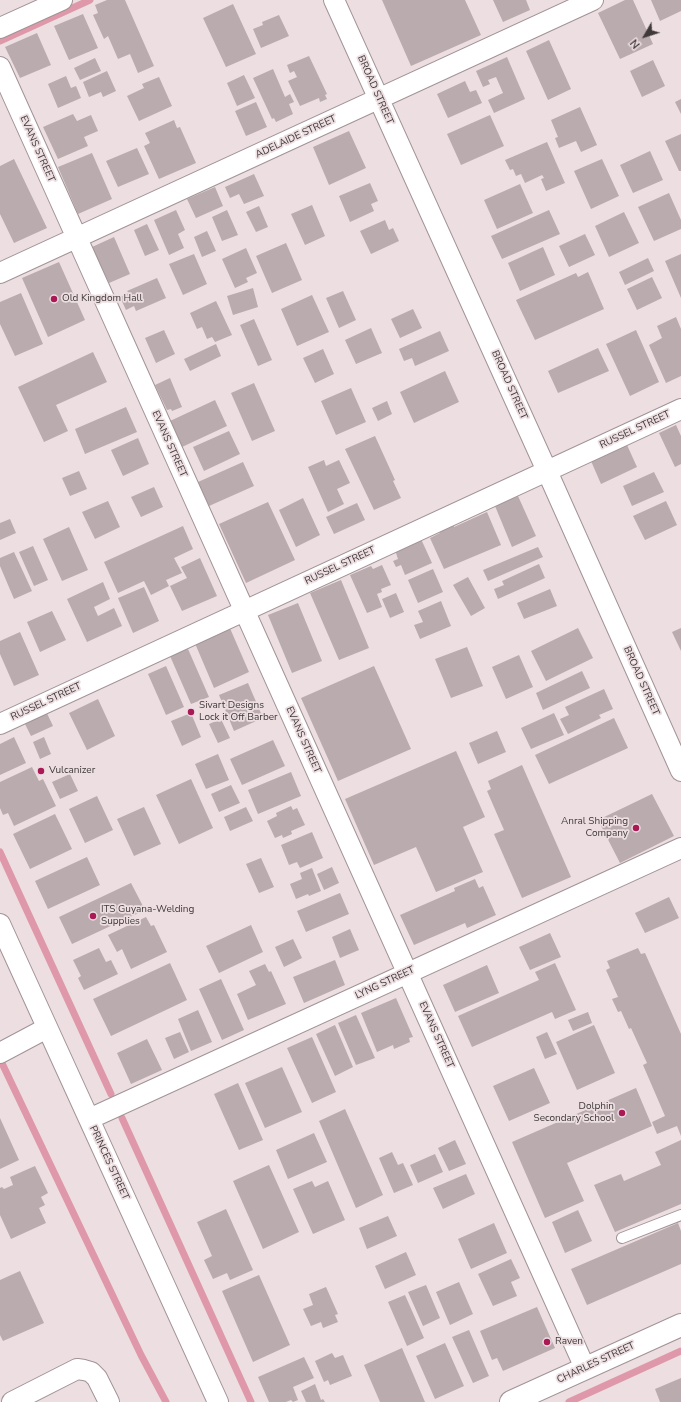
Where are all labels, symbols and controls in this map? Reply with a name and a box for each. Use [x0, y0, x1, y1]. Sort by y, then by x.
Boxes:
north arrow [625, 16, 665, 56]
text: N [627, 36, 644, 52]
street label: BROAD STREET [354, 54, 396, 126]
street label: ADELAIDE STREET [254, 113, 338, 161]
street label: EVANS STREET [17, 114, 57, 184]
place label: Old Kingdom Hall [62, 293, 142, 305]
marker: Old Kingdom Hall [49, 294, 59, 304]
street label: BROAD STREET [488, 349, 530, 421]
street label: RUSSEL STREET [598, 408, 672, 452]
street label: EVANS STREET [149, 409, 189, 479]
street label: RUSSEL STREET [303, 544, 377, 588]
street label: BROAD STREET [620, 645, 662, 717]
street label: RUSSEL STREET [9, 680, 83, 724]
place label: Sivart Designs Lock it Off Barber [199, 700, 278, 724]
street label: EVANS STREET [283, 705, 323, 775]
marker: Sivart Designs Lock it Off Barber [186, 707, 196, 717]
place label: Vulcanizer [49, 765, 95, 777]
marker: Vulcanizer [36, 766, 46, 776]
place label: Anral Shipping Company [561, 816, 628, 840]
marker: Anral Shipping Company [631, 823, 641, 833]
place label: ITS Guyana-Welding Supplies [101, 904, 194, 928]
marker: ITS Guyana-Welding Supplies [88, 911, 98, 921]
street label: LYNG STREET [354, 964, 416, 1002]
street label: EVANS STREET [416, 1000, 456, 1070]
place label: Dolphin Secondary School [534, 1101, 614, 1124]
marker: Dolphin Secondary School [617, 1108, 627, 1118]
street label: PRINCES STREET [87, 1124, 131, 1202]
place label: Raven [555, 1336, 583, 1348]
marker: Raven [542, 1337, 552, 1347]
street label: CHARLES STREET [555, 1340, 637, 1386]

